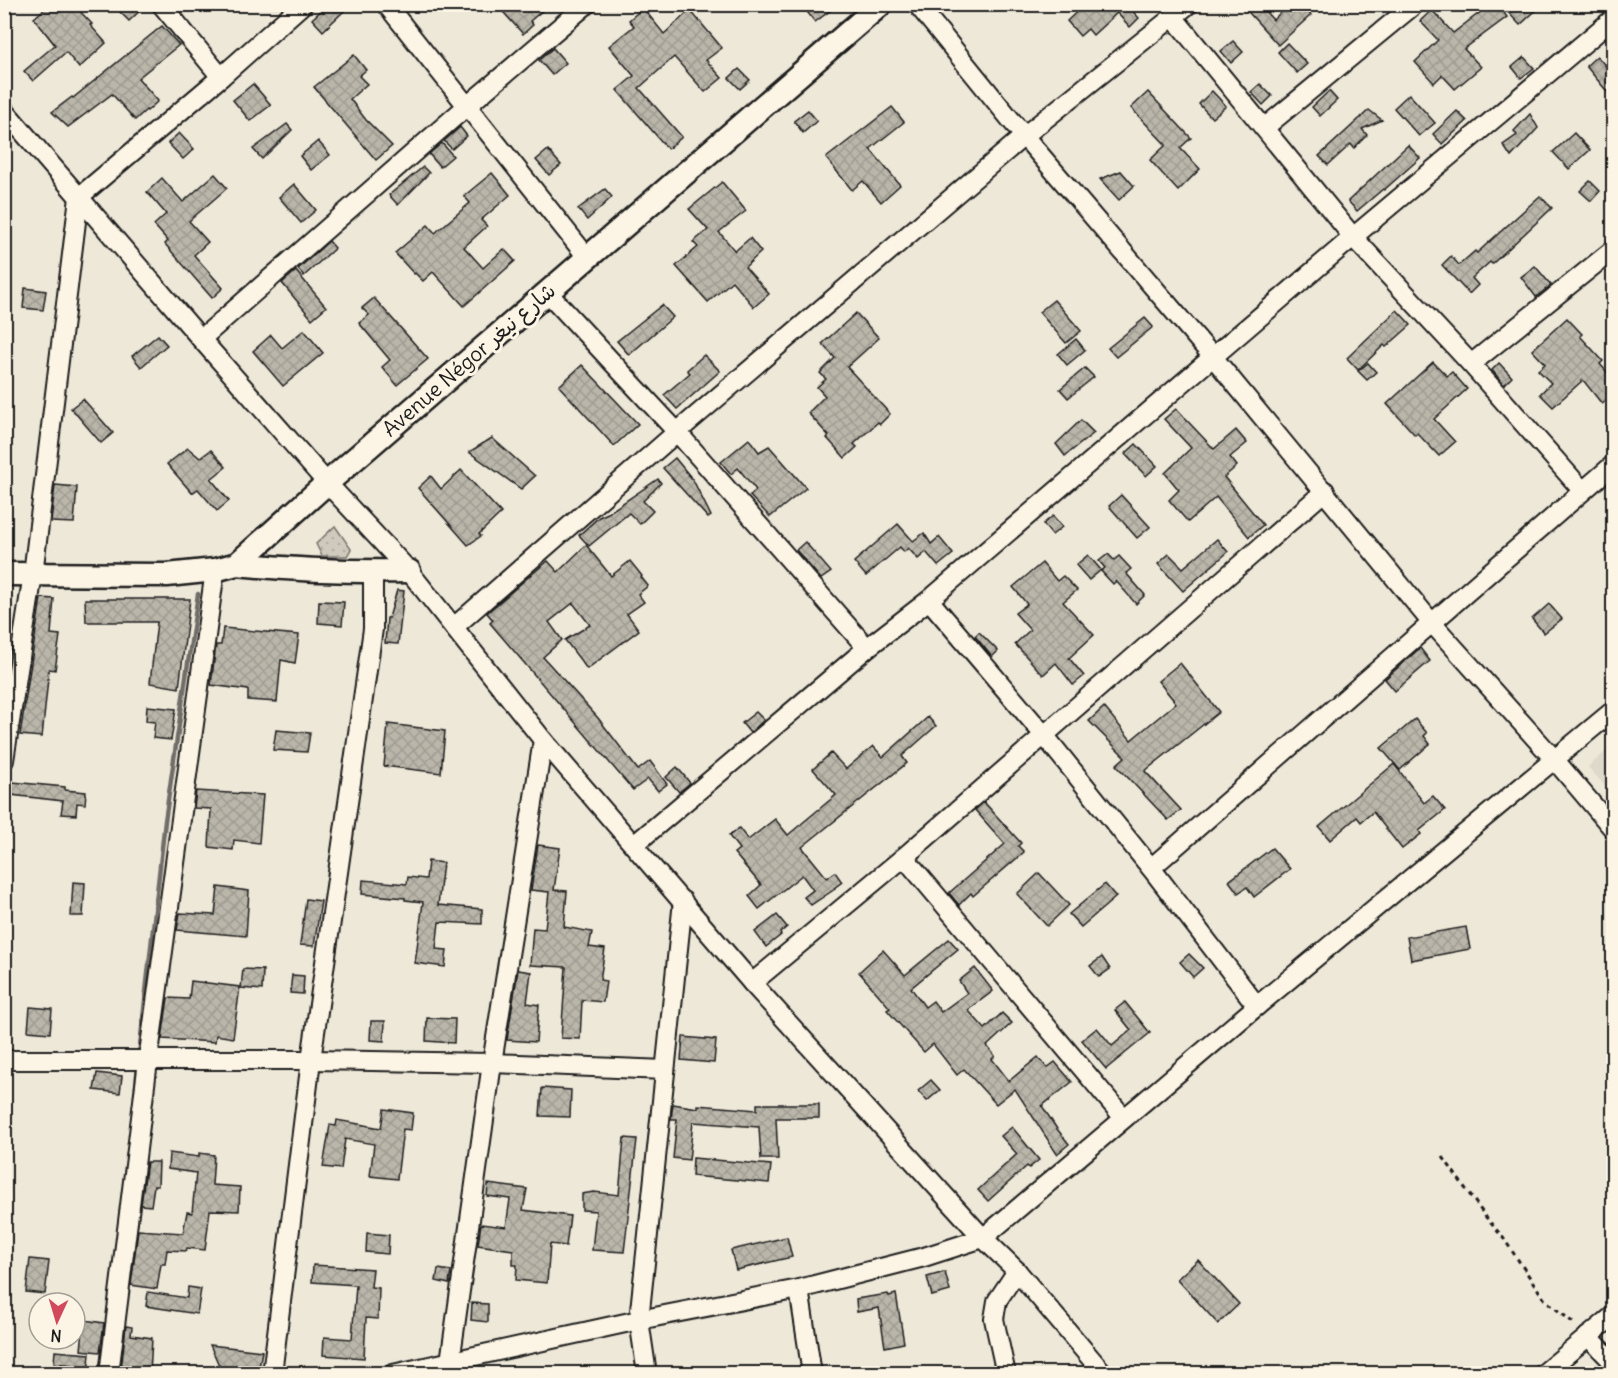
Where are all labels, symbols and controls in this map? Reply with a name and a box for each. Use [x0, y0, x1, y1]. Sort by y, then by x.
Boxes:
street label: Avenue Négor شارع نيغر [376, 277, 562, 444]
north arrow [27, 1291, 87, 1351]
text: N [50, 1326, 62, 1346]

